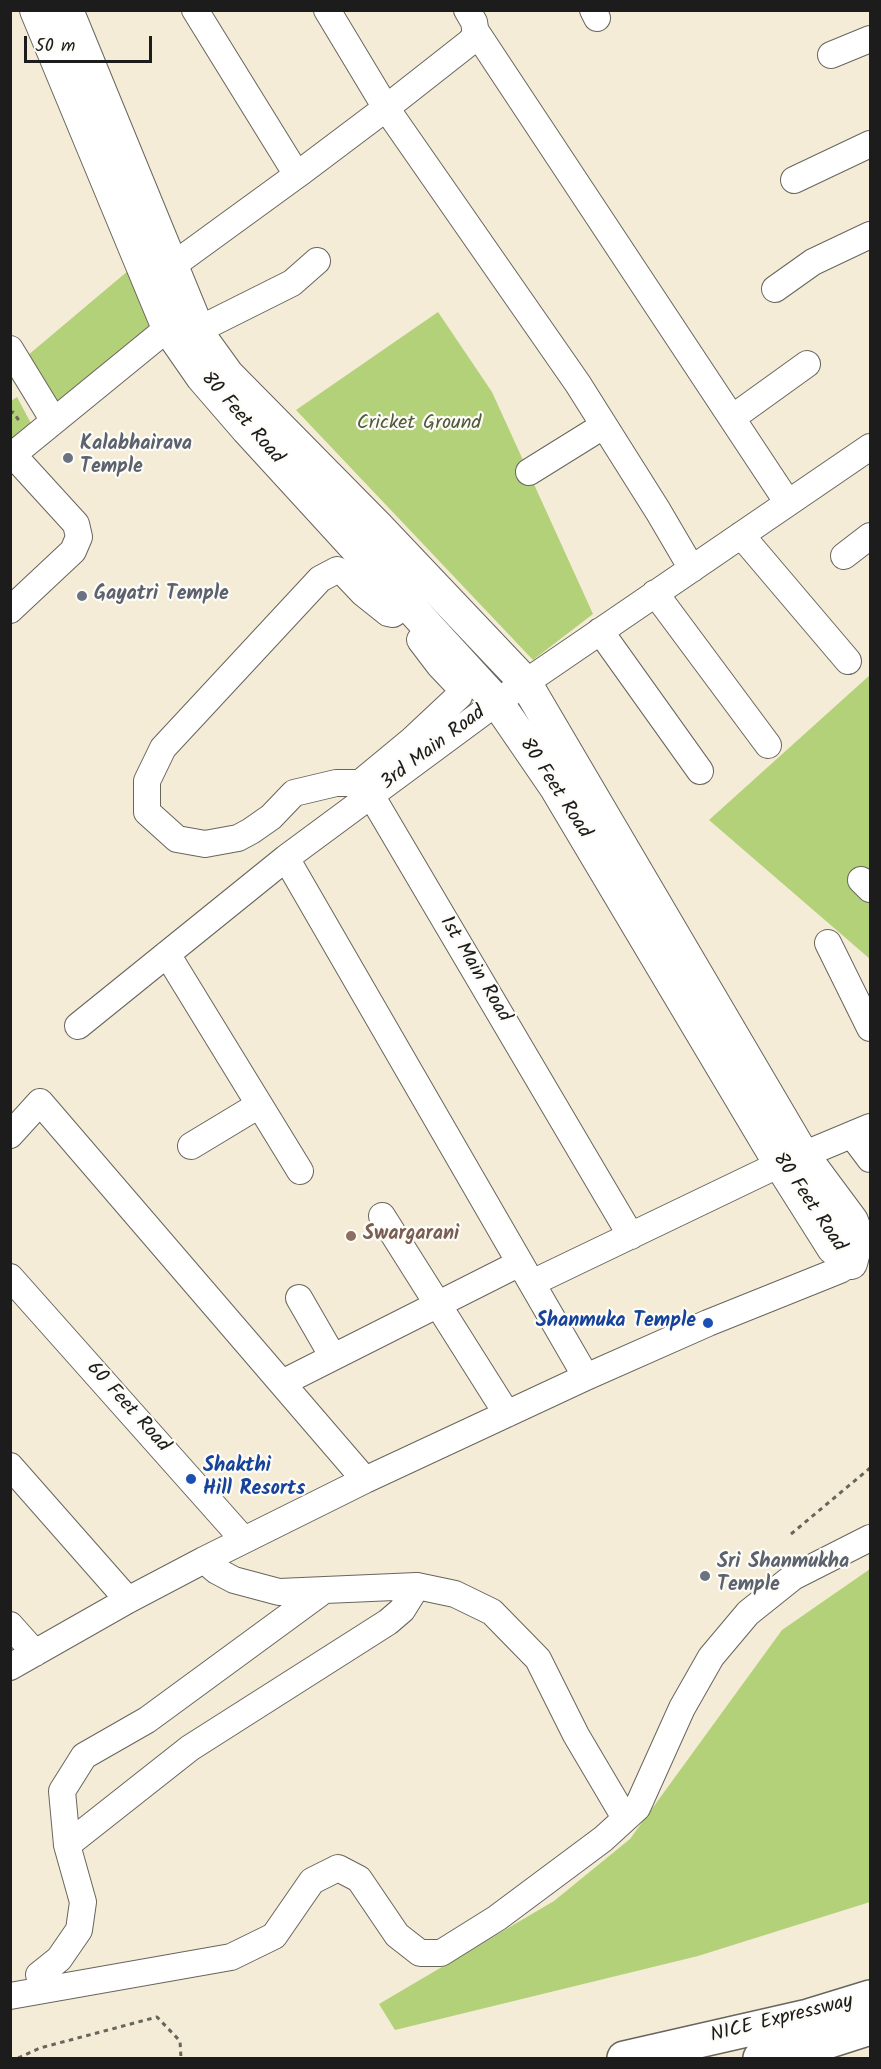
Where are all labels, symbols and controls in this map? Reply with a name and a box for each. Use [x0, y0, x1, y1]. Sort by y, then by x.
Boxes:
scale bar [27, 24, 154, 62]
text: 50 m [35, 32, 75, 61]
street label: 80 Feet Road [194, 368, 288, 470]
park label: Cricket Ground [357, 413, 481, 437]
place label: Kalabhairava Temple [80, 434, 192, 481]
marker: Kalabhairava Temple [61, 451, 75, 465]
place label: Gayatri Temple [94, 584, 229, 608]
marker: Gayatri Temple [75, 589, 89, 603]
street label: 3rd Main Road [377, 702, 491, 796]
street label: 80 Feet Road [513, 735, 595, 843]
street label: 1st Main Road [433, 913, 515, 1027]
street label: 80 Feet Road [766, 1149, 850, 1257]
place label: Swargarani [363, 1224, 459, 1248]
marker: Swargarani [344, 1229, 358, 1243]
place label: Shanmuka Temple [536, 1311, 696, 1335]
marker: Shanmuka Temple [701, 1316, 715, 1330]
street label: 60 Feet Road [80, 1358, 174, 1458]
place label: Shakthi Hill Resorts [203, 1456, 305, 1503]
marker: Shakthi Hill Resorts [184, 1472, 198, 1486]
place label: Sri Shanmukha Temple [717, 1552, 849, 1599]
marker: Sri Shanmukha Temple [698, 1569, 712, 1583]
street label: NICE Expressway [708, 1991, 856, 2049]

